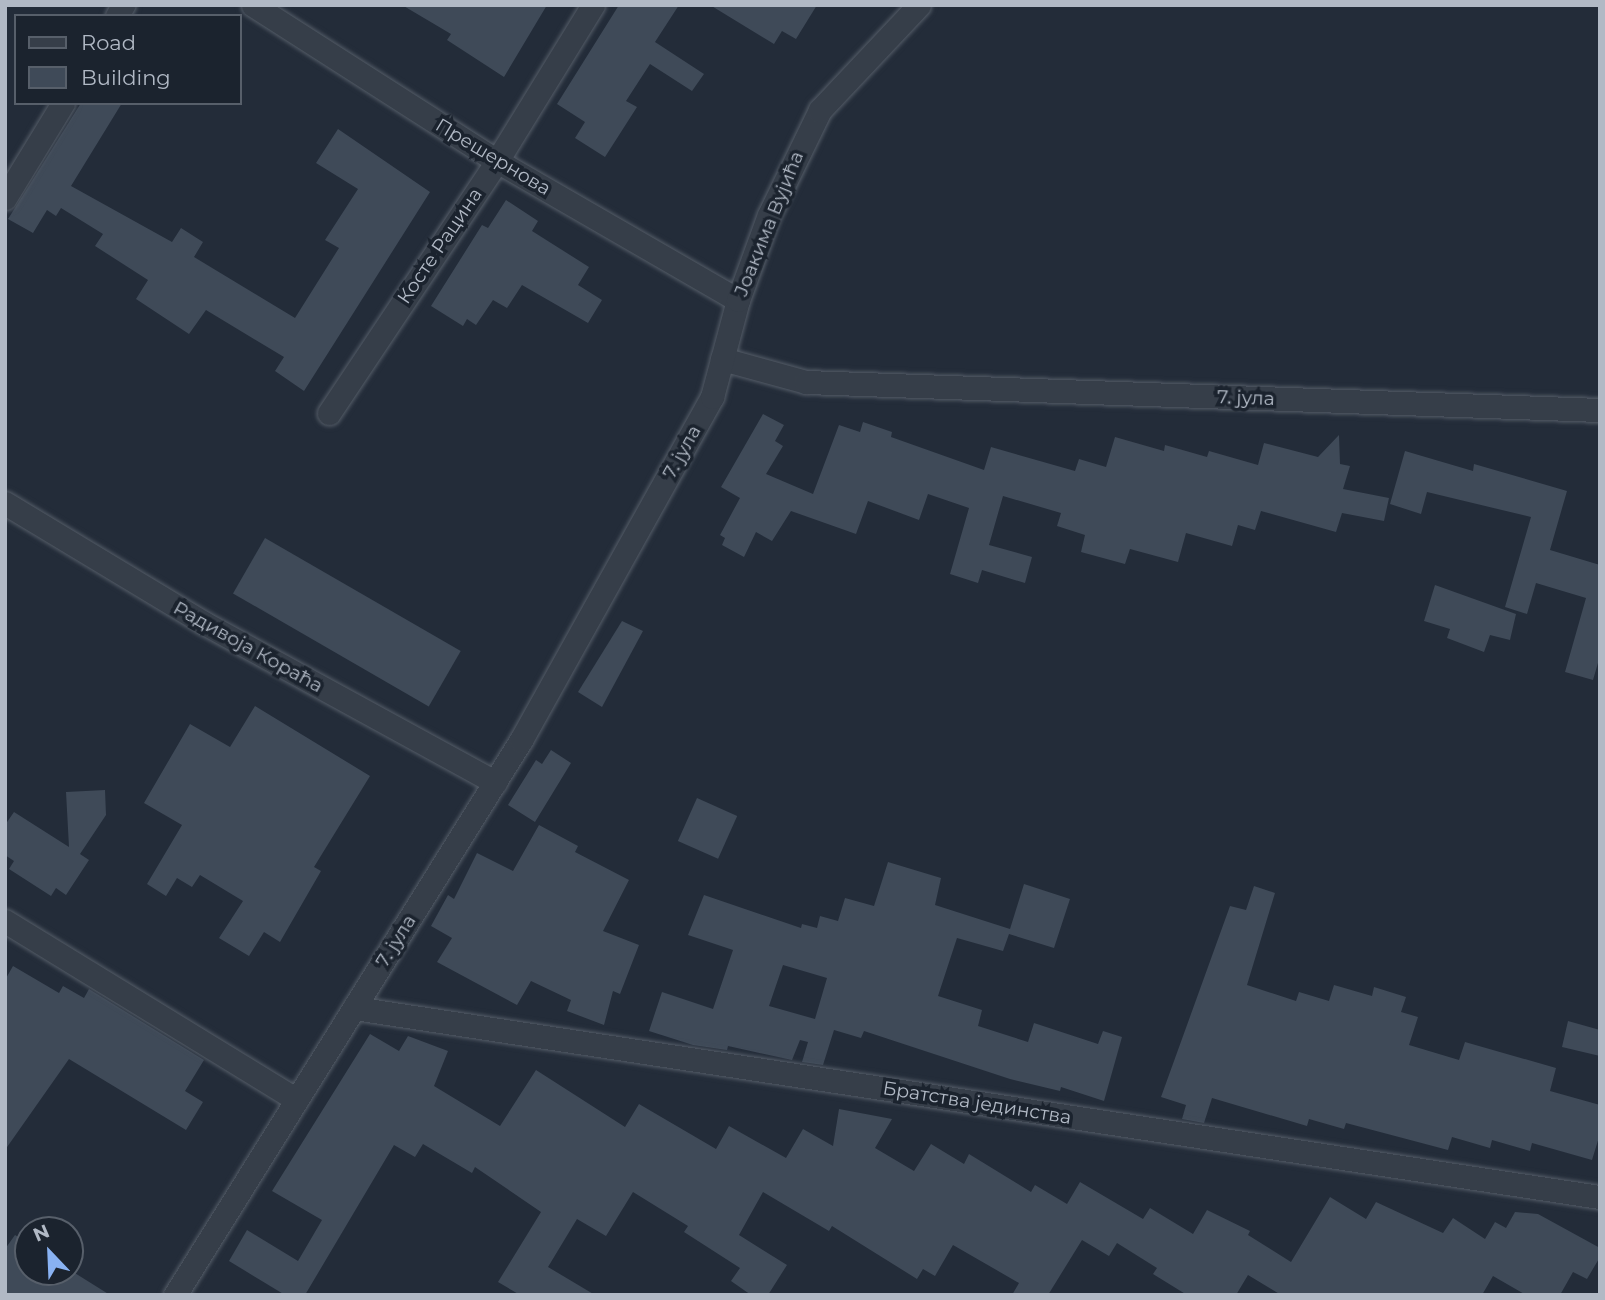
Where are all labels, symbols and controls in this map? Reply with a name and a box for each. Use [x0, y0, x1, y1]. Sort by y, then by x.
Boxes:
legend [14, 14, 242, 105]
text: Road [81, 30, 136, 55]
text: Building [81, 65, 171, 90]
street label: Прешернова [431, 114, 555, 200]
street label: Јоакима Вујића [729, 148, 809, 300]
street label: Косте Рацина [393, 184, 487, 308]
street label: 7. јула [1217, 386, 1275, 410]
street label: 7. јула [658, 421, 706, 483]
street label: Радивоја Кораћа [169, 596, 327, 698]
street label: 7. јула [371, 911, 421, 971]
street label: Братства јединства [881, 1077, 1073, 1129]
north arrow [14, 1216, 84, 1286]
text: N [30, 1219, 53, 1247]

